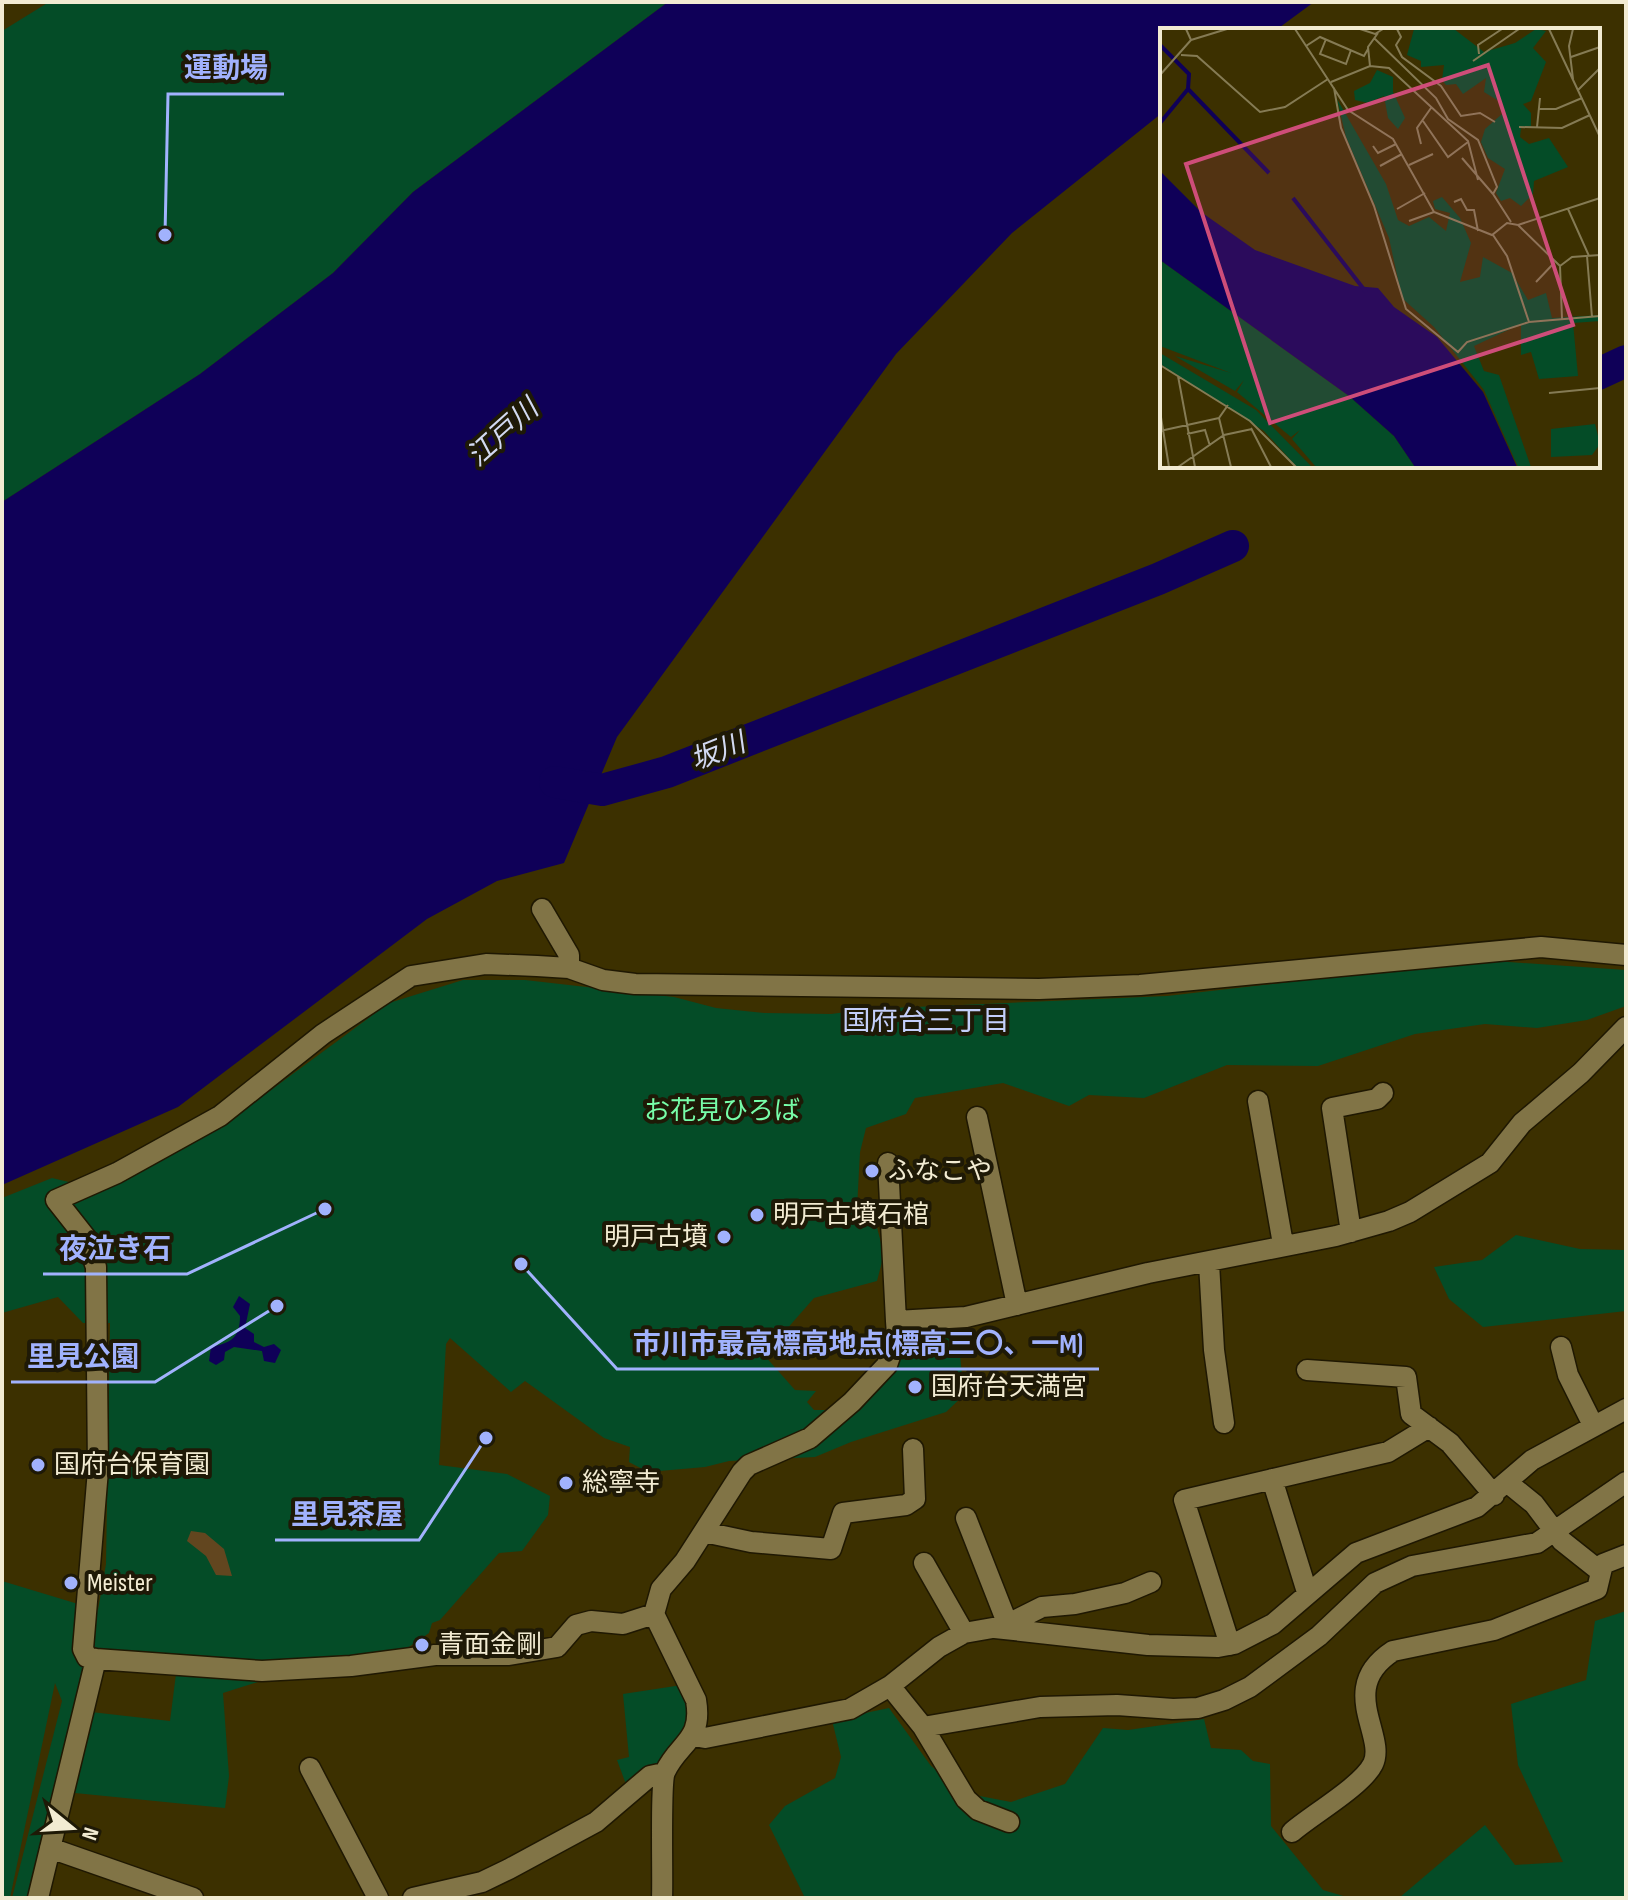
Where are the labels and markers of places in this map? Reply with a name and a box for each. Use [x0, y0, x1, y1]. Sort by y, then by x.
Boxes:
callout: 運動場 [168, 42, 284, 94]
place label: ふなこや [888, 1156, 992, 1187]
marker: ふなこや [863, 1162, 881, 1180]
place label: 明戸古墳石棺 [773, 1200, 929, 1231]
marker: 明戸古墳石棺 [748, 1206, 766, 1224]
callout: 夜泣き石 [43, 1222, 187, 1274]
place label: 明戸古墳 [604, 1222, 708, 1253]
marker: 明戸古墳 [715, 1228, 733, 1246]
callout: 市川市最高標高地点(標高三〇、一M) [617, 1317, 1099, 1369]
callout: 里見公園 [11, 1330, 155, 1382]
place label: 国府台天満宮 [931, 1372, 1087, 1403]
marker: 国府台天満宮 [906, 1378, 924, 1396]
place label: 国府台保育園 [54, 1450, 210, 1481]
marker: 国府台保育園 [29, 1456, 47, 1474]
place label: 総寧寺 [582, 1468, 660, 1499]
marker: 総寧寺 [557, 1474, 575, 1492]
callout: 里見茶屋 [275, 1488, 419, 1540]
place label: Meister [87, 1568, 153, 1599]
marker: Meister [62, 1574, 80, 1592]
place label: 青面金剛 [438, 1630, 542, 1661]
marker: 青面金剛 [413, 1636, 431, 1654]

